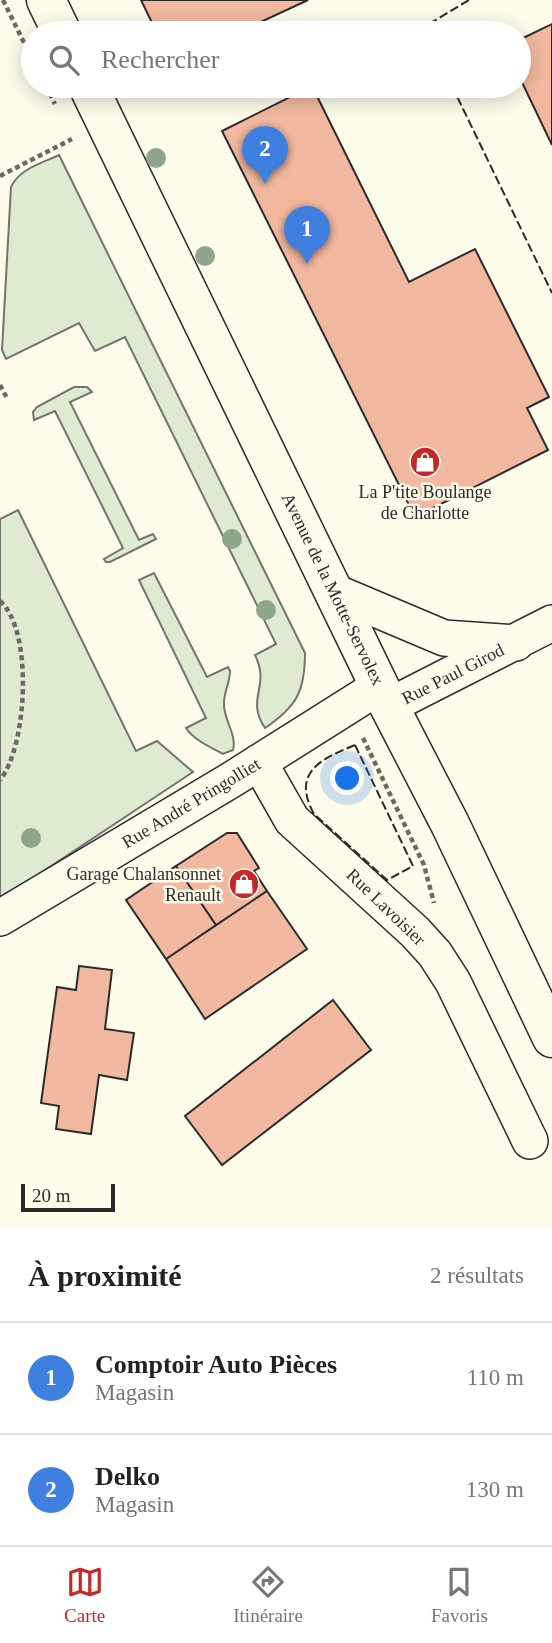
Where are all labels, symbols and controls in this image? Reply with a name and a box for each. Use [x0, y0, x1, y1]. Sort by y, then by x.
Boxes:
search box [21, 21, 531, 98]
icon: search [45, 41, 83, 79]
text: Rechercher [101, 45, 219, 74]
pin: 2 [242, 126, 288, 184]
pin: 1 [284, 206, 330, 264]
shop icon: La P'tite Boulange de Charlotte [408, 445, 442, 479]
place label: La P'tite Boulange de Charlotte [358, 482, 492, 523]
street label: Avenue de la Motte-Servolex [278, 490, 388, 688]
street label: Rue Paul Girod [399, 640, 507, 708]
street label: Rue André Pringolliet [118, 754, 264, 852]
your location [330, 761, 364, 795]
place label: Garage Chalansonnet Renault [67, 864, 221, 905]
street label: Rue Lavoisier [343, 865, 429, 949]
shop icon: Garage Chalansonnet Renault [227, 867, 261, 901]
scale bar [21, 1181, 116, 1213]
text: 20 m [32, 1185, 71, 1206]
text: À proximité [28, 1259, 182, 1292]
text: 2 résultats [430, 1263, 524, 1288]
text: Comptoir Auto Pièces [95, 1350, 337, 1379]
text: 1 [45, 1365, 57, 1390]
text: 110 m [467, 1365, 524, 1390]
text: Magasin [95, 1380, 174, 1405]
text: Delko [95, 1462, 160, 1491]
text: 2 [45, 1477, 57, 1502]
text: 130 m [466, 1477, 524, 1502]
text: Magasin [95, 1492, 174, 1517]
tab: Carte [64, 1563, 105, 1627]
tab: Itinéraire [233, 1563, 303, 1627]
tab: Favoris [431, 1563, 488, 1627]

